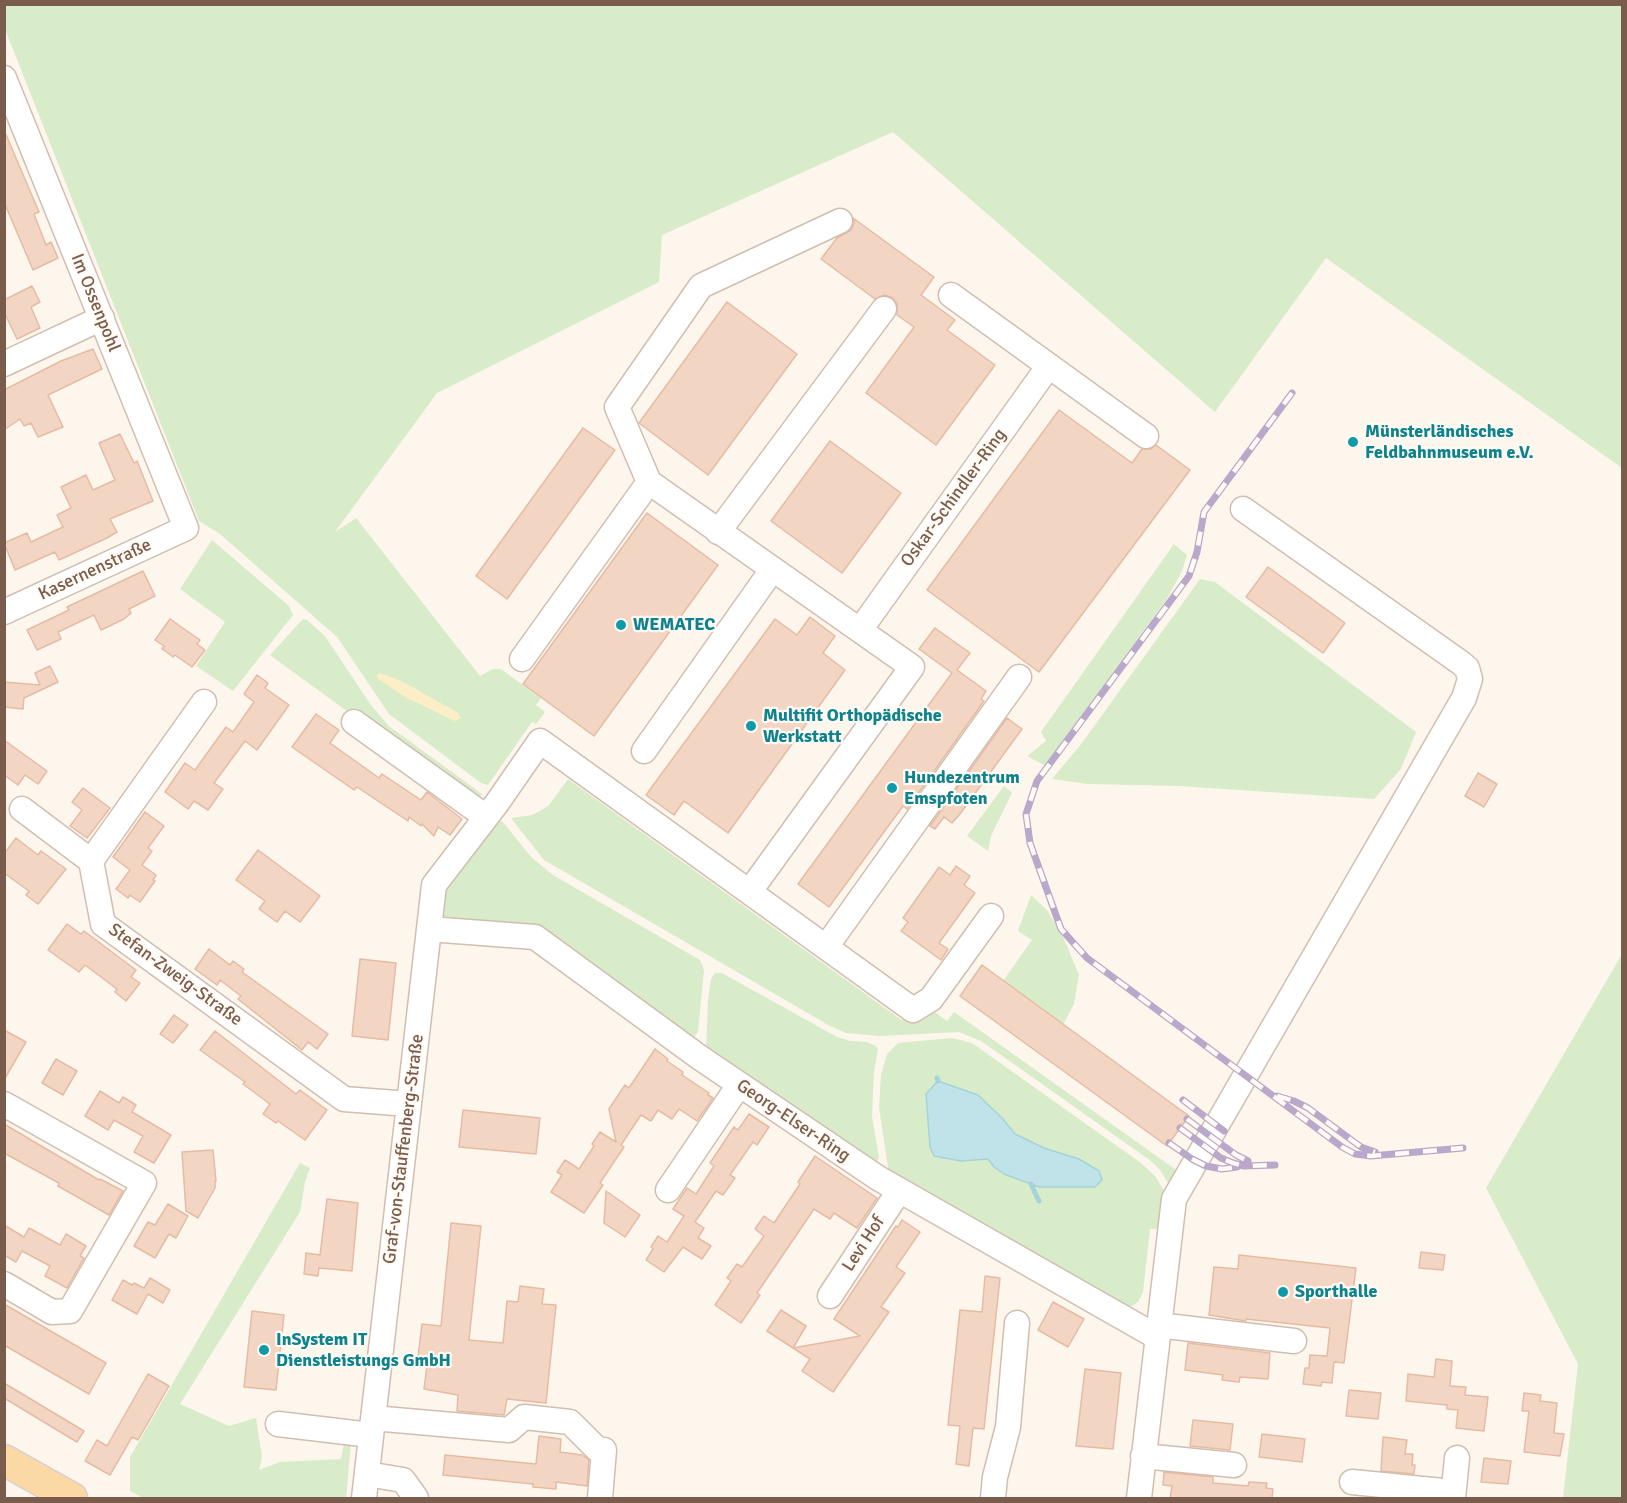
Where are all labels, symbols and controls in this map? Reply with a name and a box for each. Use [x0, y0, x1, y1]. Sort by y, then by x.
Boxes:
street label: Im Ossenpohl [66, 251, 124, 355]
place label: Münsterländisches Feldbahnmuseum e.V. [1365, 421, 1534, 464]
street label: Oskar-Schindler-Ring [897, 425, 1011, 571]
marker: Münsterländisches Feldbahnmuseum e.V. [1346, 435, 1360, 449]
street label: Kasernenstraße [35, 534, 155, 606]
place label: WEMATEC [633, 614, 715, 636]
marker: WEMATEC [614, 618, 628, 632]
place label: Multifit Orthopädische Werkstatt [763, 705, 942, 748]
marker: Multifit Orthopädische Werkstatt [744, 719, 758, 733]
place label: Hundezentrum Emspfoten [904, 767, 1020, 810]
marker: Hundezentrum Emspfoten [885, 781, 899, 795]
street label: Stefan-Zweig-Straße [104, 919, 246, 1031]
street label: Graf-von-Stauffenberg-Straße [379, 1033, 429, 1265]
street label: Georg-Elser-Ring [732, 1075, 854, 1167]
street label: Levi Hof [838, 1212, 890, 1276]
place label: Sporthalle [1295, 1281, 1378, 1303]
marker: Sporthalle [1276, 1285, 1290, 1299]
place label: InSystem IT Dienstleistungs GmbH [276, 1329, 451, 1372]
marker: InSystem IT Dienstleistungs GmbH [257, 1343, 271, 1357]

